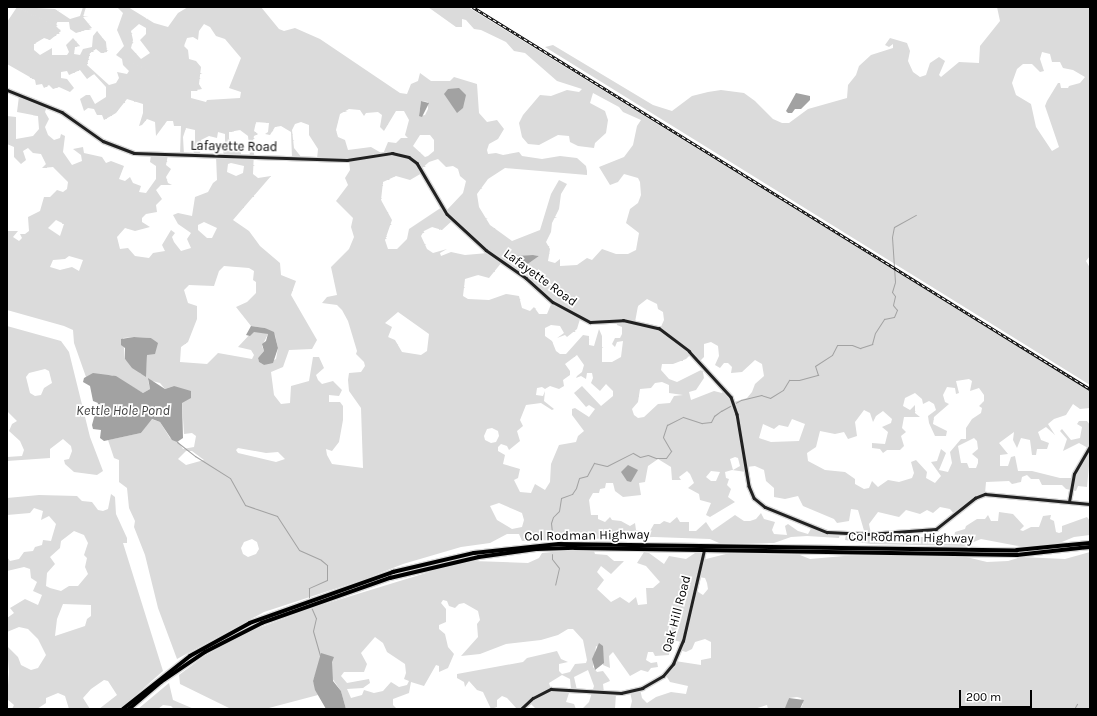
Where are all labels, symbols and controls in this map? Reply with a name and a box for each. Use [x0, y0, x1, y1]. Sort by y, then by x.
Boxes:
street label: Lafayette Road [190, 138, 278, 156]
street label: Lafayette Road [500, 246, 580, 310]
water label: Kettle Hole Pond [76, 403, 170, 419]
street label: Col Rodman Highway [524, 527, 650, 545]
street label: Col Rodman Highway [848, 529, 974, 547]
street label: Oak Hill Road [659, 574, 695, 654]
scale bar [961, 682, 1034, 708]
text: 200 m [966, 690, 1001, 704]

